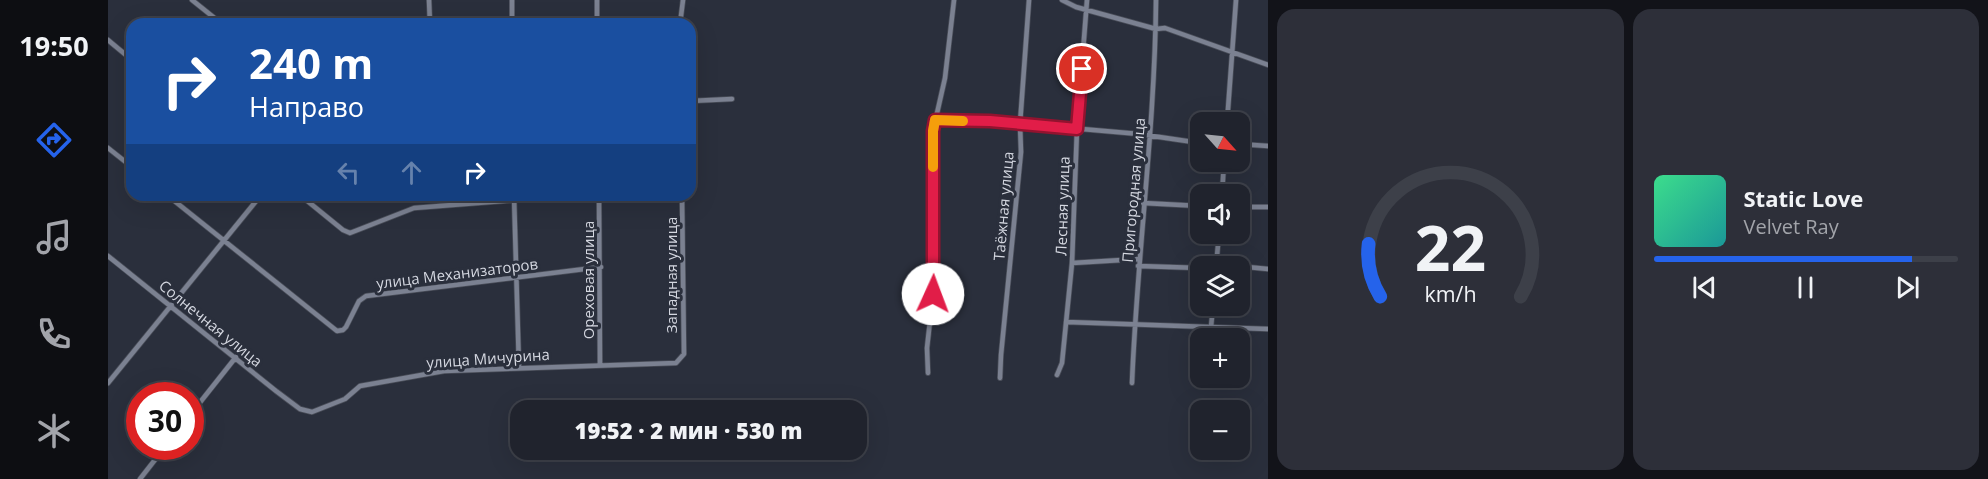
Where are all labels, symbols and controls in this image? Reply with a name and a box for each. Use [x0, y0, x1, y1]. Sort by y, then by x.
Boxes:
text: 19:50 [19, 27, 89, 64]
text: 240 m [249, 34, 373, 91]
icon: right [150, 42, 228, 120]
pin [1056, 43, 1107, 94]
icon: arrive [1065, 52, 1098, 85]
text: Направо [249, 88, 364, 125]
north arrow [1190, 112, 1250, 172]
map controls [1190, 112, 1250, 460]
street label: Пригородная улица [1117, 117, 1149, 263]
icon: directions [33, 119, 75, 161]
street label: Таёжная улица [988, 151, 1018, 261]
icon: left [332, 156, 365, 189]
icon: ahead [395, 156, 428, 189]
icon: right [458, 156, 491, 189]
street label: Лесная улица [1050, 156, 1074, 256]
text: Static Love [1744, 183, 1863, 213]
button: sound [1190, 184, 1250, 244]
text: 22 [1415, 204, 1486, 289]
text: Velvet Ray [1744, 213, 1839, 240]
icon: music [33, 216, 75, 258]
street label: Западная улица [661, 217, 681, 333]
street label: Ореховая улица [578, 221, 598, 339]
street label: улица Механизаторов [375, 253, 539, 293]
button: layers [1190, 256, 1250, 316]
position arrow [901, 262, 965, 326]
icon: previous [1688, 271, 1721, 304]
icon: pause [1789, 271, 1822, 304]
icon: next [1891, 271, 1924, 304]
street label: Солнечная улица [155, 275, 267, 371]
text: km/h [1424, 279, 1476, 308]
icon: phone [33, 313, 75, 355]
button: + [1190, 328, 1250, 388]
street label: улица Мичурина [426, 344, 550, 372]
speed limit sign: 30 [126, 382, 204, 460]
button: − [1190, 400, 1250, 460]
icon: climate [33, 410, 75, 452]
text: 19:52 · 2 мин · 530 m [575, 415, 802, 445]

